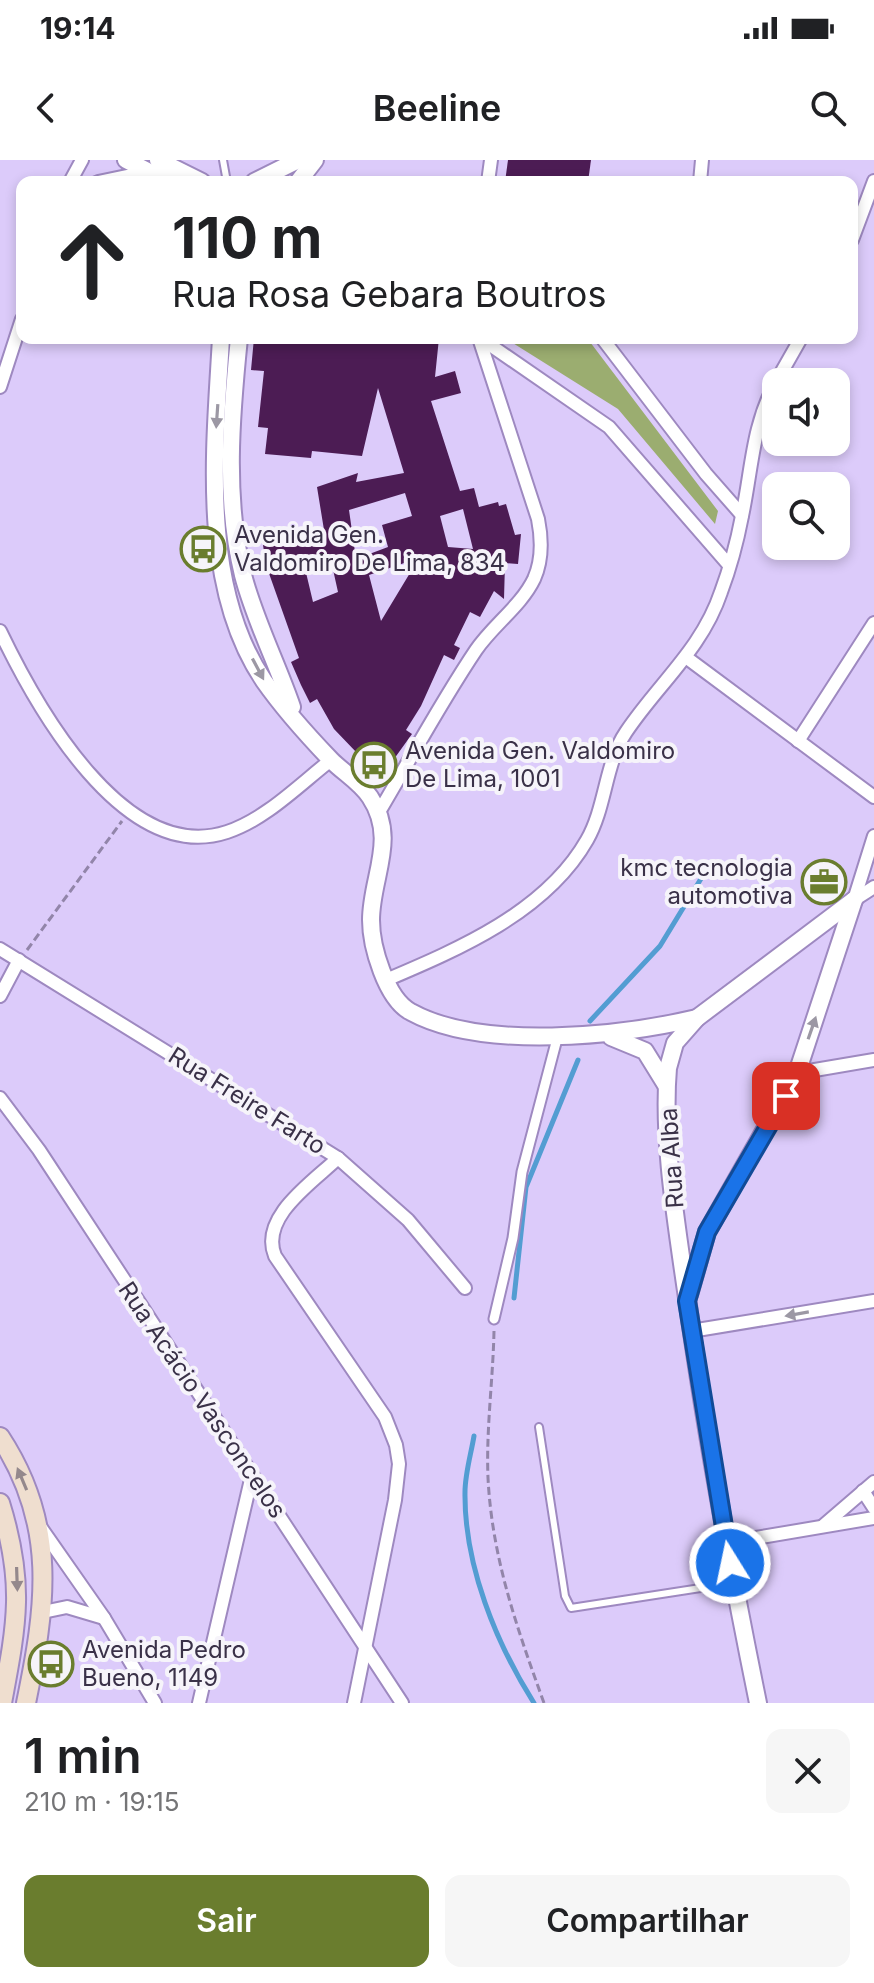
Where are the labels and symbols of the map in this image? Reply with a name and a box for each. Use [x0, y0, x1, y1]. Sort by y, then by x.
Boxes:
one-way arrow [210, 404, 223, 429]
place label: Avenida Gen. Valdomiro De Lima, 834 [234, 520, 505, 577]
bus stop icon: Avenida Gen. Valdomiro De Lima, 834 [179, 525, 227, 573]
one-way arrow [251, 657, 265, 680]
place label: Avenida Gen. Valdomiro De Lima, 1001 [405, 736, 675, 793]
bus stop icon: Avenida Gen. Valdomiro De Lima, 1001 [350, 741, 398, 789]
place label: kmc tecnologia automotiva [620, 853, 793, 910]
office icon: kmc tecnologia automotiva [800, 858, 848, 906]
one-way arrow [807, 1015, 819, 1039]
street label: Rua Freire Farto [163, 1041, 331, 1160]
pin [752, 1062, 820, 1130]
street label: Rua Alba [654, 1107, 689, 1209]
street label: Rua Acácio Vasconcelos [112, 1276, 292, 1523]
one-way arrow [784, 1308, 809, 1320]
one-way arrow [15, 1467, 28, 1491]
position arrow [688, 1521, 772, 1605]
one-way arrow [10, 1567, 23, 1592]
place label: Avenida Pedro Bueno, 1149 [82, 1635, 246, 1692]
bus stop icon: Avenida Pedro Bueno, 1149 [27, 1640, 75, 1688]

